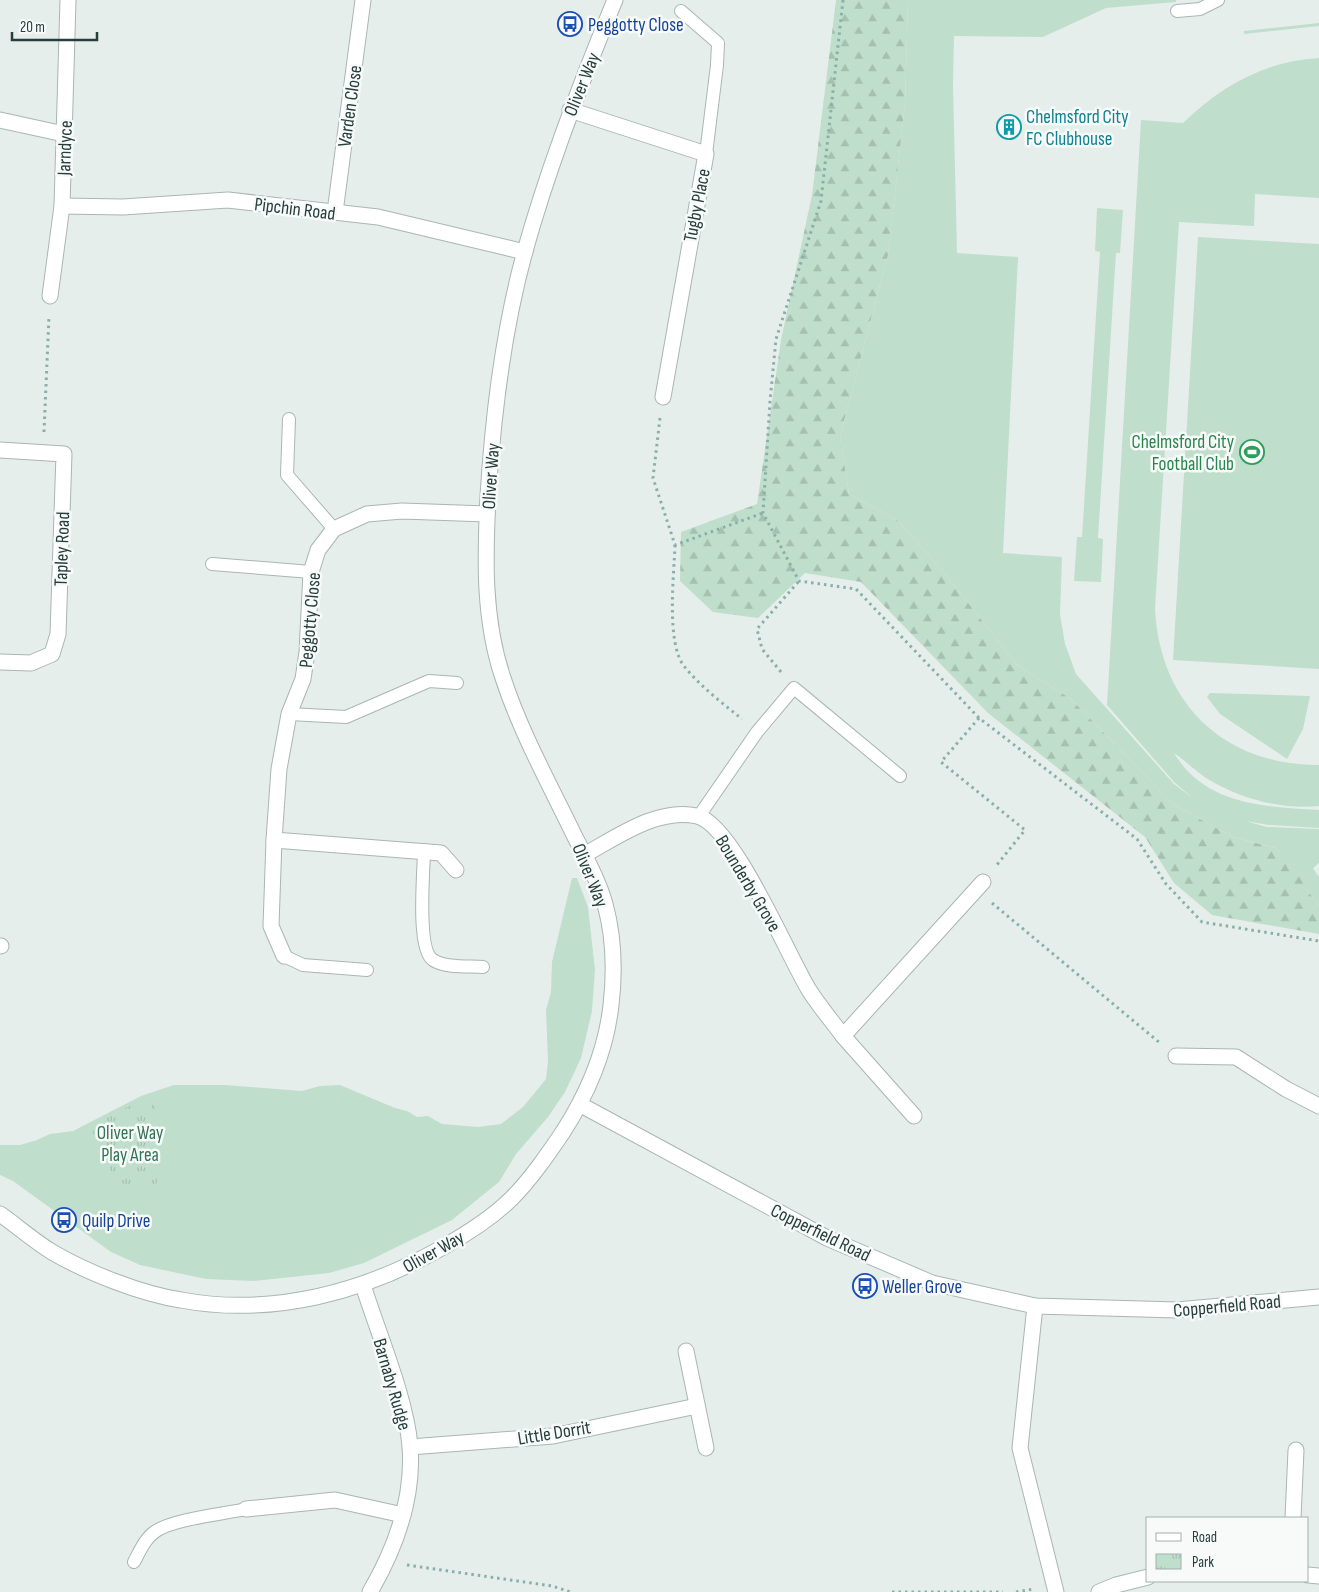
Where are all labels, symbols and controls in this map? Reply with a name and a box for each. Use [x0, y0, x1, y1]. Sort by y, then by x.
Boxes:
scale bar [12, 10, 98, 42]
bus stop icon: Peggotty Close [557, 11, 583, 37]
place label: Peggotty Close [588, 14, 684, 37]
text: 20 m [20, 18, 45, 37]
street label: Oliver Way [559, 49, 606, 120]
street label: Varden Close [333, 64, 368, 149]
place label: Chelmsford City FC Clubhouse [1026, 106, 1129, 151]
building icon: Chelmsford City FC Clubhouse [996, 114, 1022, 140]
street label: Jarndyce [53, 120, 78, 177]
street label: Tugby Place [679, 167, 716, 244]
street label: Pipchin Road [253, 193, 337, 226]
place label: Chelmsford City Football Club [1131, 431, 1235, 476]
sports icon: Chelmsford City Football Club [1239, 439, 1265, 465]
street label: Oliver Way [478, 441, 505, 510]
street label: Tapley Road [50, 511, 75, 587]
street label: Peggotty Close [295, 571, 326, 669]
street label: Bounderby Grove [710, 831, 786, 936]
street label: Oliver Way [566, 840, 613, 911]
park label: Oliver Way Play Area [97, 1122, 164, 1167]
street label: Copperfield Road [767, 1199, 874, 1267]
bus stop icon: Quilp Drive [51, 1207, 77, 1233]
place label: Quilp Drive [82, 1210, 150, 1233]
street label: Oliver Way [399, 1226, 469, 1278]
bus stop icon: Weller Grove [852, 1273, 878, 1299]
place label: Weller Grove [882, 1276, 962, 1299]
street label: Copperfield Road [1172, 1290, 1282, 1323]
street label: Barnaby Rudge [367, 1336, 416, 1433]
street label: Little Dorrit [516, 1416, 593, 1451]
legend [1146, 1517, 1309, 1582]
text: Road [1192, 1528, 1217, 1547]
text: Park [1192, 1553, 1214, 1572]

